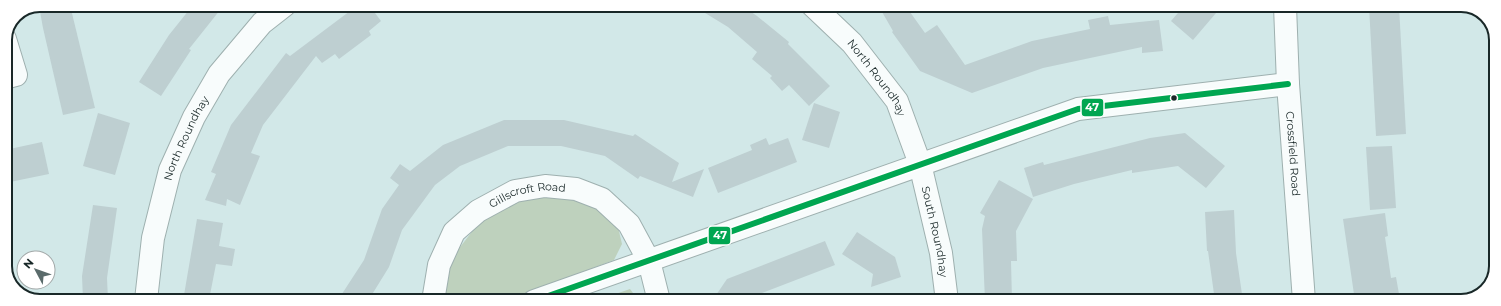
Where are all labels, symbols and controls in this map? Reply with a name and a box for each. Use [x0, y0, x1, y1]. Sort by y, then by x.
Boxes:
street label: North Roundhay [844, 36, 909, 118]
street label: North Roundhay [161, 93, 212, 182]
unlabelled marker [1169, 93, 1179, 103]
line badge: 47 [1081, 98, 1104, 117]
text: 47 [1085, 100, 1099, 114]
street label: Crossfield Road [1283, 111, 1303, 197]
street label: Gillscroft Road [486, 179, 567, 211]
street label: South Roundhay [918, 185, 951, 278]
line badge: 47 [708, 226, 731, 245]
text: 47 [713, 228, 727, 242]
north arrow [16, 250, 56, 290]
text: N [20, 255, 37, 271]

